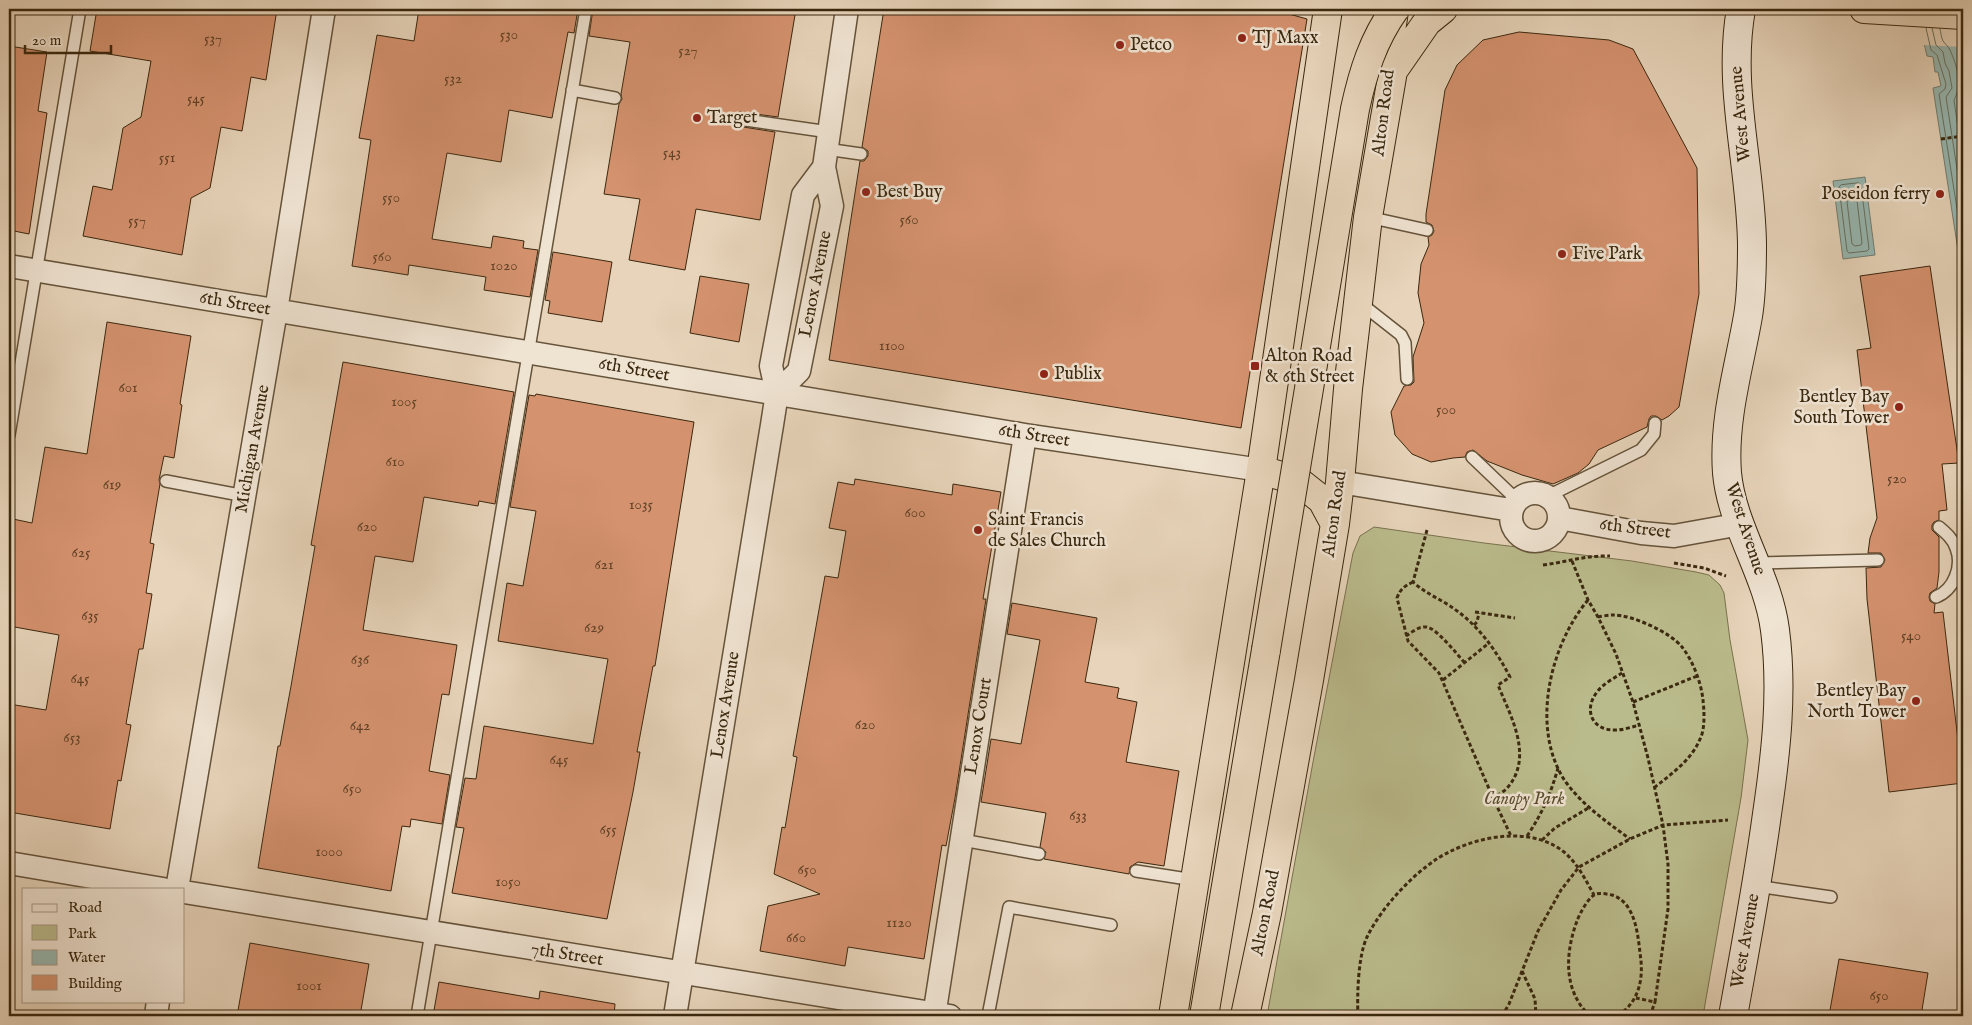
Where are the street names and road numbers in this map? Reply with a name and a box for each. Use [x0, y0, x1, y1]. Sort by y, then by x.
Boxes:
street label: West Avenue [1725, 65, 1757, 163]
street label: Alton Road [1367, 68, 1401, 159]
street label: Lenox Avenue [794, 229, 838, 339]
street label: 6th Street [198, 286, 272, 322]
street label: 6th Street [597, 352, 671, 388]
street label: Michigan Avenue [230, 383, 276, 515]
street label: 6th Street [997, 419, 1071, 453]
street label: Alton Road [1317, 469, 1353, 560]
street label: West Avenue [1719, 480, 1771, 578]
street label: 6th Street [1598, 513, 1672, 545]
street label: Lenox Avenue [706, 650, 746, 760]
street label: Lenox Court [960, 676, 998, 776]
street label: Alton Road [1246, 868, 1286, 959]
street label: West Avenue [1726, 892, 1766, 990]
street label: 7th Street [529, 938, 605, 972]

